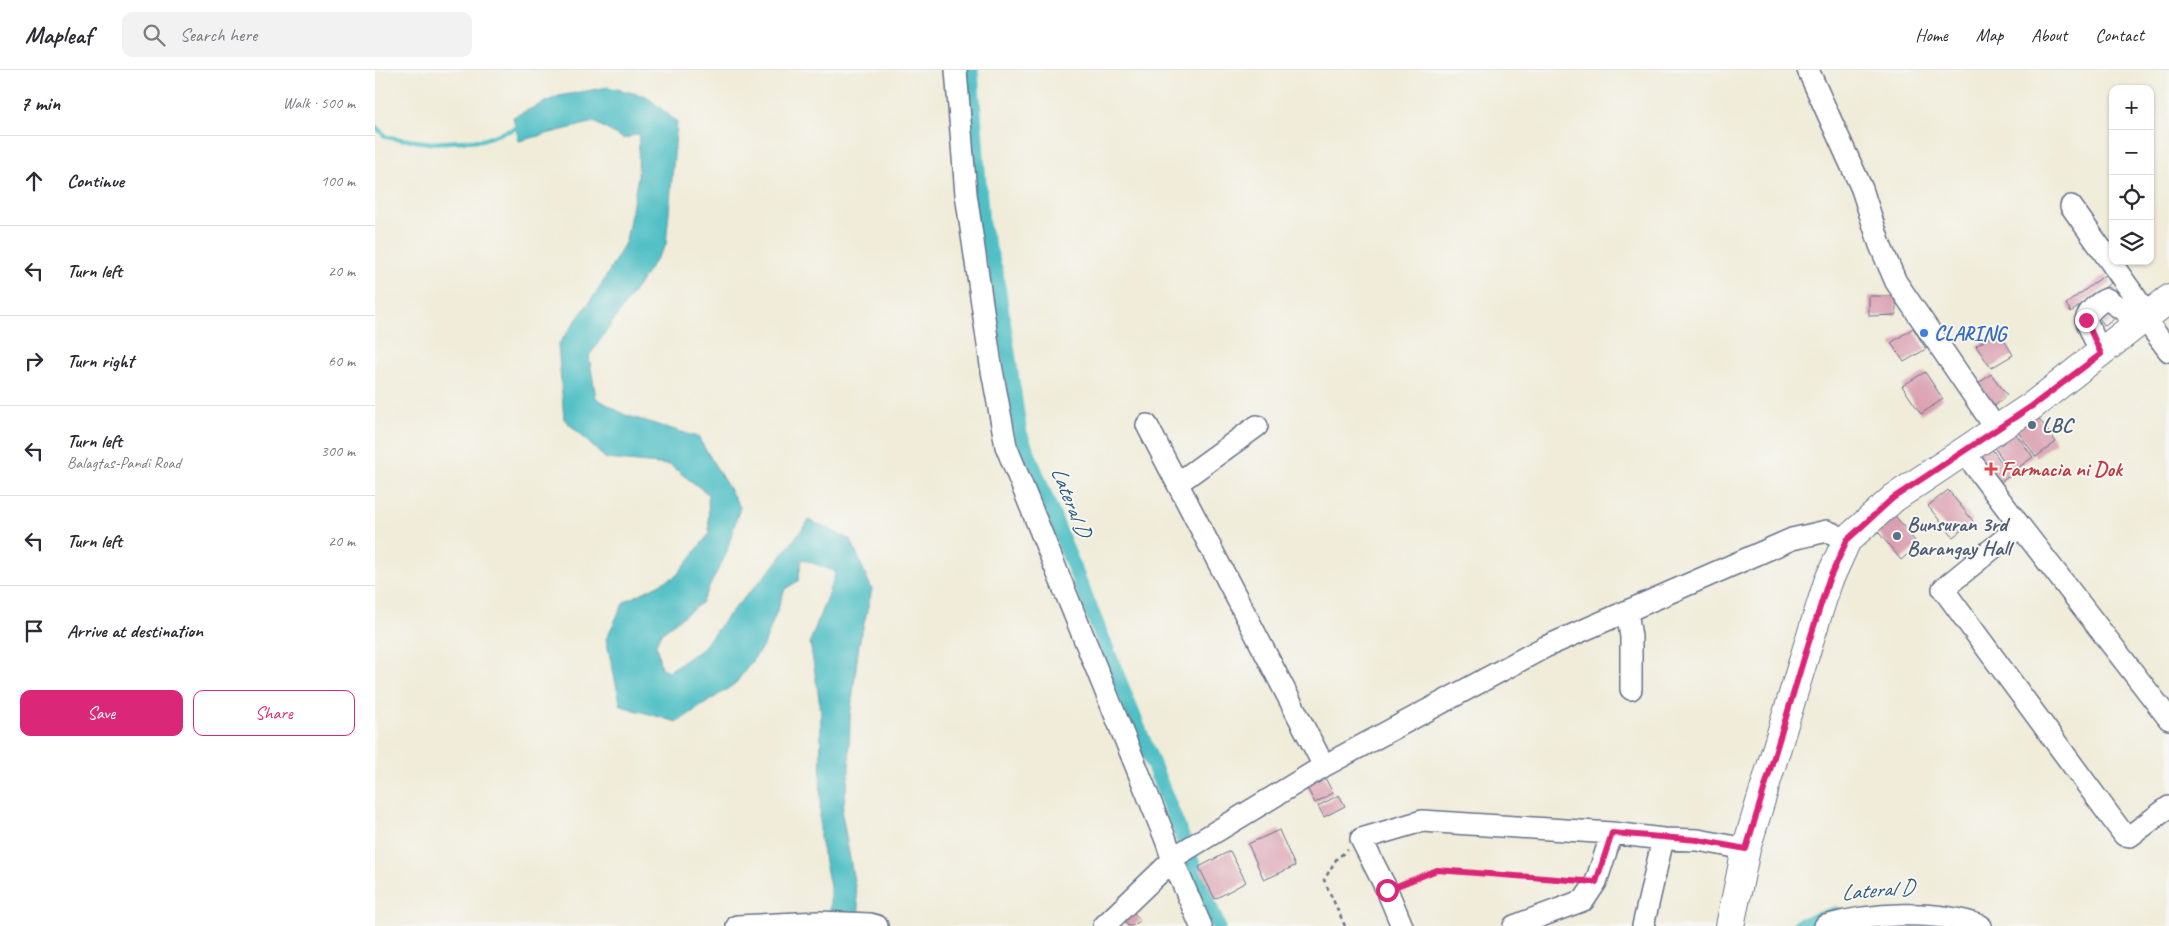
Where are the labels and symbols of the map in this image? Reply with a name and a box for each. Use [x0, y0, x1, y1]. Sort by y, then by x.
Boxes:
route end [2075, 309, 2098, 332]
place label: CLARING [1934, 320, 2009, 346]
marker: CLARING [1918, 327, 1930, 339]
place label: LBC [2042, 412, 2075, 438]
marker: LBC [2026, 419, 2038, 431]
place label: Farmacia ni Dok [2001, 456, 2124, 482]
water label: Lateral D [1045, 462, 1099, 544]
marker: Farmacia ni Dok [1985, 463, 1997, 475]
place label: Bunsuran 3rd Barangay Hall [1907, 511, 2015, 561]
marker: Bunsuran 3rd Barangay Hall [1891, 530, 1903, 542]
water label: Lateral D [1840, 873, 1918, 907]
route start [1376, 879, 1399, 902]

